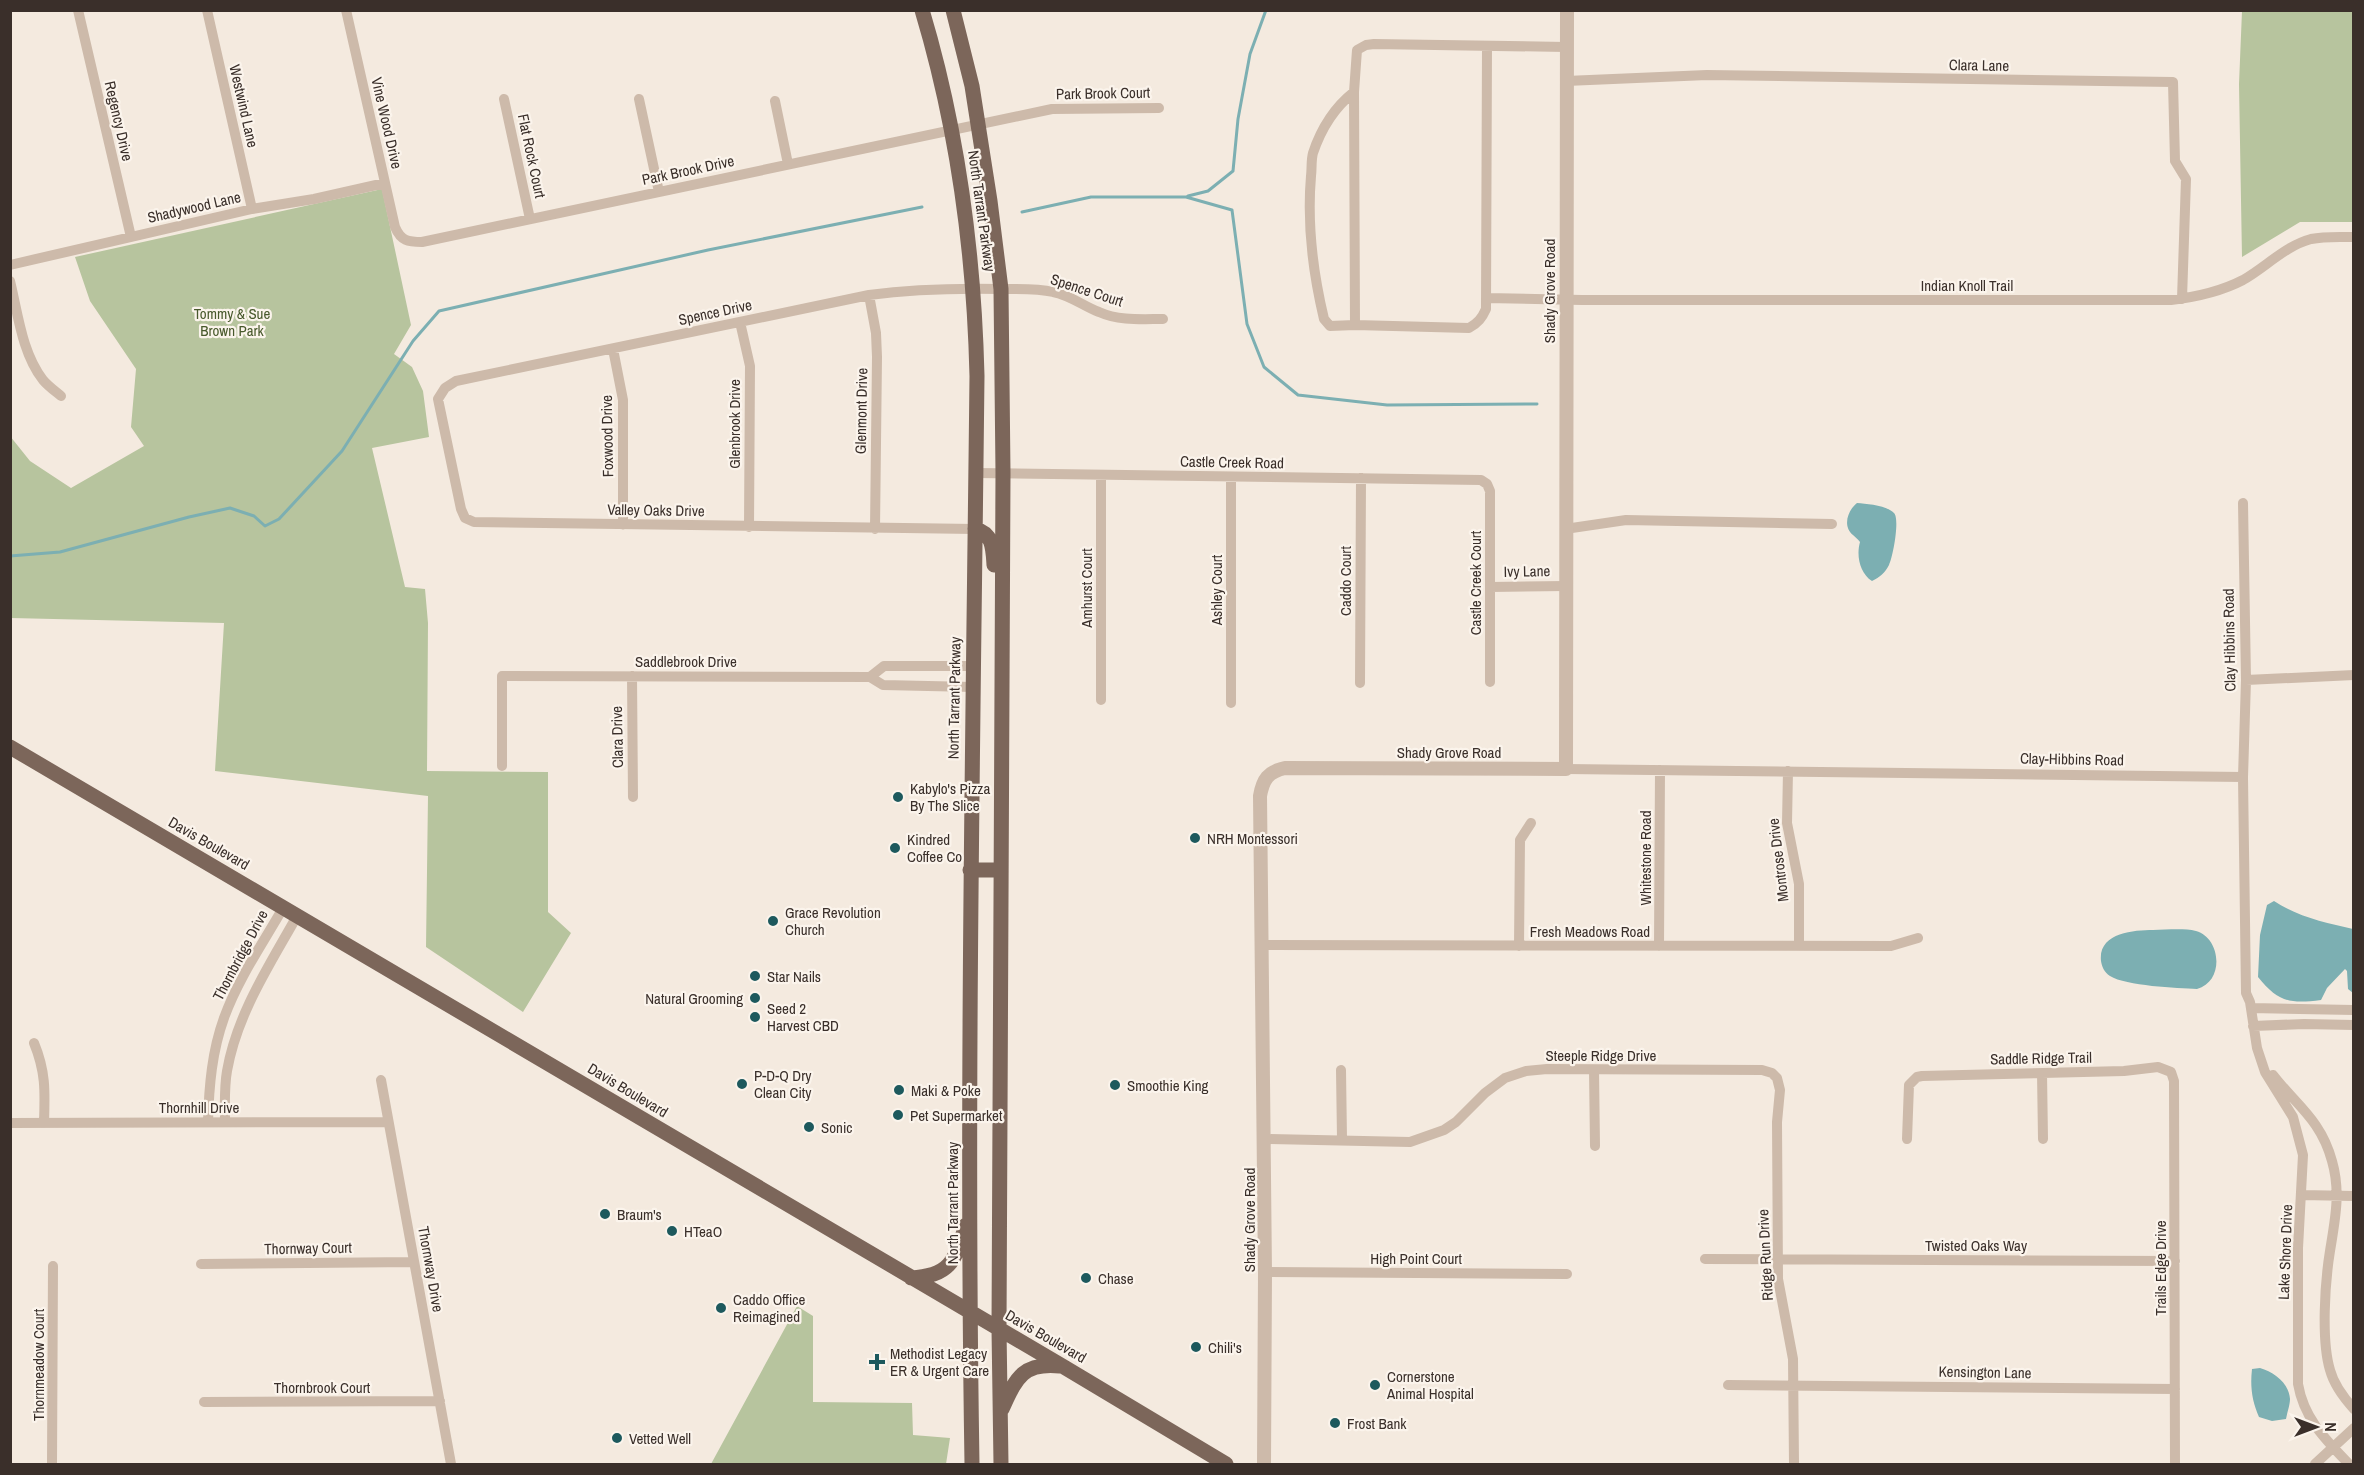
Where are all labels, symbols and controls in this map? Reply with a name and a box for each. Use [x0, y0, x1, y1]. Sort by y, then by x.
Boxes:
street label: Clara Lane [1949, 54, 2009, 76]
street label: Westwind Lane [224, 62, 264, 150]
street label: Vine Wood Drive [366, 75, 408, 171]
street label: Regency Drive [100, 79, 138, 163]
street label: Park Brook Court [1056, 82, 1151, 104]
street label: Flat Rock Court [513, 112, 551, 201]
street label: North Tarrant Parkway [963, 149, 1001, 274]
street label: Park Brook Drive [640, 150, 736, 190]
street label: Shadywood Lane [145, 186, 243, 228]
street label: Shady Grove Road [1539, 239, 1560, 343]
street label: Spence Court [1048, 268, 1127, 312]
street label: Indian Knoll Trail [1921, 275, 2013, 296]
street label: Spence Drive [676, 294, 754, 330]
park label: Tommy & Sue Brown Park [194, 303, 270, 341]
street label: Glenmont Drive [850, 368, 872, 454]
street label: Glenbrook Drive [724, 379, 745, 469]
street label: Foxwood Drive [596, 395, 618, 477]
street label: Castle Creek Road [1180, 451, 1284, 473]
street label: Valley Oaks Drive [607, 499, 705, 521]
street label: Castle Creek Court [1465, 530, 1486, 635]
street label: Caddo Court [1335, 546, 1356, 616]
street label: Amhurst Court [1076, 548, 1097, 629]
street label: Ashley Court [1206, 554, 1227, 626]
street label: Ivy Lane [1504, 560, 1551, 582]
street label: Clay Hibbins Road [2218, 588, 2240, 692]
street label: North Tarrant Parkway [942, 636, 966, 759]
street label: Saddlebrook Drive [635, 651, 737, 672]
street label: Clara Drive [606, 706, 628, 768]
street label: Shady Grove Road [1397, 742, 1501, 763]
street label: Clay-Hibbins Road [2020, 748, 2124, 770]
place label: Kabylo's Pizza By The Slice [910, 778, 990, 816]
marker: Kabylo's Pizza By The Slice [891, 790, 905, 804]
street label: Whitestone Road [1635, 810, 1656, 906]
street label: Davis Boulevard [165, 811, 253, 875]
street label: Montrose Drive [1762, 817, 1794, 903]
place label: NRH Montessori [1207, 828, 1298, 849]
place label: Kindred Coffee Co [907, 829, 962, 867]
marker: NRH Montessori [1188, 831, 1202, 845]
marker: Kindred Coffee Co [888, 841, 902, 855]
place label: Grace Revolution Church [785, 902, 881, 940]
street label: Thornbridge Drive [207, 906, 273, 1004]
marker: Grace Revolution Church [766, 914, 780, 928]
street label: Fresh Meadows Road [1530, 921, 1650, 942]
place label: Star Nails [767, 966, 821, 987]
marker: Star Nails [748, 969, 762, 983]
place label: Natural Grooming [645, 988, 743, 1009]
marker: Natural Grooming [748, 991, 762, 1005]
place label: Seed 2 Harvest CBD [767, 998, 839, 1036]
marker: Seed 2 Harvest CBD [748, 1010, 762, 1024]
street label: Steeple Ridge Drive [1546, 1045, 1657, 1066]
street label: Saddle Ridge Trail [1990, 1047, 2092, 1069]
street label: Davis Boulevard [584, 1058, 672, 1122]
place label: P-D-Q Dry Clean City [754, 1065, 812, 1103]
place label: Smoothie King [1127, 1075, 1209, 1096]
marker: P-D-Q Dry Clean City [735, 1077, 749, 1091]
marker: Smoothie King [1108, 1078, 1122, 1092]
place label: Maki & Poke [911, 1080, 981, 1101]
marker: Maki & Poke [892, 1083, 906, 1097]
street label: Thornhill Drive [159, 1097, 239, 1118]
place label: Pet Supermarket [910, 1105, 1003, 1126]
marker: Pet Supermarket [891, 1108, 905, 1122]
place label: Sonic [821, 1117, 852, 1138]
marker: Sonic [802, 1120, 816, 1134]
street label: North Tarrant Parkway [942, 1141, 963, 1264]
street label: Shady Grove Road [1239, 1168, 1260, 1272]
place label: Braum's [617, 1204, 662, 1225]
street label: Lake Shore Drive [2273, 1204, 2297, 1300]
marker: Braum's [598, 1207, 612, 1221]
street label: Ridge Run Drive [1752, 1209, 1778, 1301]
street label: Trails Edge Drive [2150, 1220, 2171, 1316]
place label: HTeaO [684, 1221, 722, 1242]
street label: Thornway Drive [413, 1224, 449, 1314]
marker: HTeaO [665, 1224, 679, 1238]
street label: Twisted Oaks Way [1925, 1235, 2028, 1256]
street label: Thornway Court [264, 1237, 353, 1259]
street label: High Point Court [1370, 1248, 1462, 1269]
place label: Chase [1098, 1268, 1134, 1289]
marker: Chase [1079, 1271, 1093, 1285]
place label: Caddo Office Reimagined [733, 1289, 805, 1327]
marker: Caddo Office Reimagined [714, 1301, 728, 1315]
street label: Davis Boulevard [1002, 1304, 1090, 1368]
street label: Thornmeadow Court [28, 1308, 49, 1421]
place label: Chili's [1208, 1337, 1242, 1358]
marker: Chili's [1189, 1340, 1203, 1354]
place label: Methodist Legacy ER & Urgent Care [890, 1343, 989, 1381]
marker: Methodist Legacy ER & Urgent Care [868, 1353, 886, 1371]
street label: Kensington Lane [1938, 1361, 2032, 1383]
place label: Cornerstone Animal Hospital [1386, 1366, 1474, 1404]
street label: Thornbrook Court [274, 1377, 371, 1398]
marker: Cornerstone Animal Hospital [1368, 1378, 1382, 1392]
north arrow [2286, 1397, 2346, 1457]
place label: Frost Bank [1347, 1413, 1407, 1434]
marker: Frost Bank [1328, 1416, 1342, 1430]
text: N [2320, 1422, 2342, 1432]
place label: Vetted Well [629, 1428, 691, 1449]
marker: Vetted Well [610, 1431, 624, 1445]

